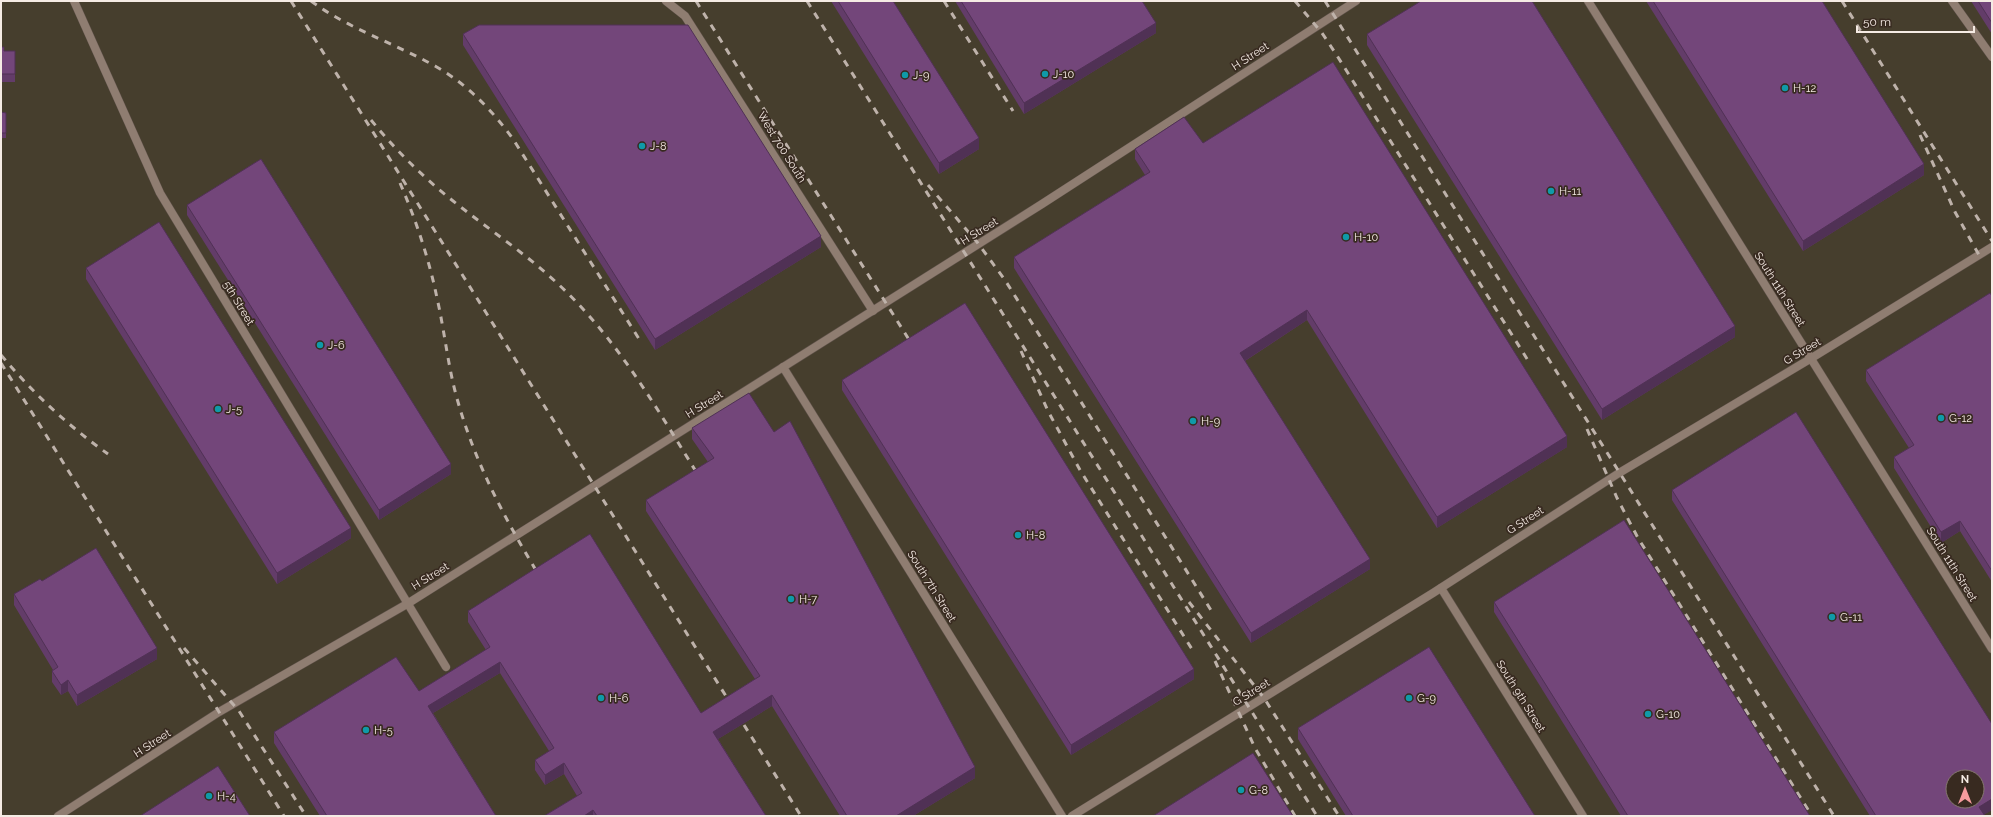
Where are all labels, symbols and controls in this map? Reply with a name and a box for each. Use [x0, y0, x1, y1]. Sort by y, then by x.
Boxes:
scale bar [1857, 8, 1974, 34]
text: 50 m [1863, 15, 1891, 29]
street label: H Street [1229, 40, 1271, 73]
place label: J-10 [1053, 68, 1075, 81]
place label: J-9 [913, 69, 929, 82]
marker: J-10 [1040, 69, 1050, 79]
marker: J-9 [900, 70, 910, 80]
place label: H-12 [1793, 82, 1816, 95]
marker: H-12 [1780, 83, 1790, 93]
street label: West 700 South [755, 109, 809, 185]
place label: J-8 [650, 140, 666, 153]
marker: J-8 [637, 141, 647, 151]
place label: H-11 [1559, 185, 1581, 198]
marker: H-11 [1546, 186, 1556, 196]
street label: H Street [958, 215, 1001, 248]
place label: H-10 [1354, 231, 1378, 244]
marker: H-10 [1341, 232, 1351, 242]
street label: South 11th Street [1751, 250, 1808, 329]
street label: 5th Street [220, 279, 257, 328]
street label: G Street [1781, 335, 1824, 368]
place label: J-6 [328, 339, 345, 352]
marker: J-6 [315, 340, 325, 350]
street label: H Street [683, 388, 726, 421]
place label: J-5 [226, 403, 242, 416]
marker: J-5 [213, 404, 223, 414]
place label: G-12 [1949, 412, 1972, 425]
marker: G-12 [1936, 413, 1946, 423]
place label: H-9 [1201, 415, 1220, 428]
marker: H-9 [1188, 416, 1198, 426]
street label: G Street [1504, 504, 1546, 537]
street label: South 11th Street [1923, 525, 1980, 604]
place label: H-8 [1026, 529, 1045, 542]
marker: H-8 [1013, 530, 1023, 540]
street label: South 7th Street [904, 548, 959, 625]
street label: H Street [409, 560, 452, 593]
place label: H-7 [799, 593, 817, 606]
marker: H-7 [786, 594, 796, 604]
place label: G-11 [1840, 611, 1862, 624]
marker: G-11 [1827, 612, 1837, 622]
street label: South 9th Street [1493, 658, 1548, 735]
street label: G Street [1230, 676, 1272, 709]
place label: H-6 [609, 692, 629, 705]
place label: G-9 [1417, 692, 1436, 705]
marker: H-6 [596, 693, 606, 703]
marker: G-9 [1404, 693, 1414, 703]
place label: G-10 [1656, 708, 1680, 721]
marker: G-10 [1643, 709, 1653, 719]
place label: H-5 [374, 724, 393, 737]
marker: H-5 [361, 725, 371, 735]
street label: H Street [131, 727, 173, 760]
north arrow [1945, 769, 1985, 809]
text: N [1961, 773, 1969, 786]
place label: G-8 [1249, 784, 1268, 797]
marker: G-8 [1236, 785, 1246, 795]
place label: H-4 [217, 790, 236, 803]
marker: H-4 [204, 791, 214, 801]

